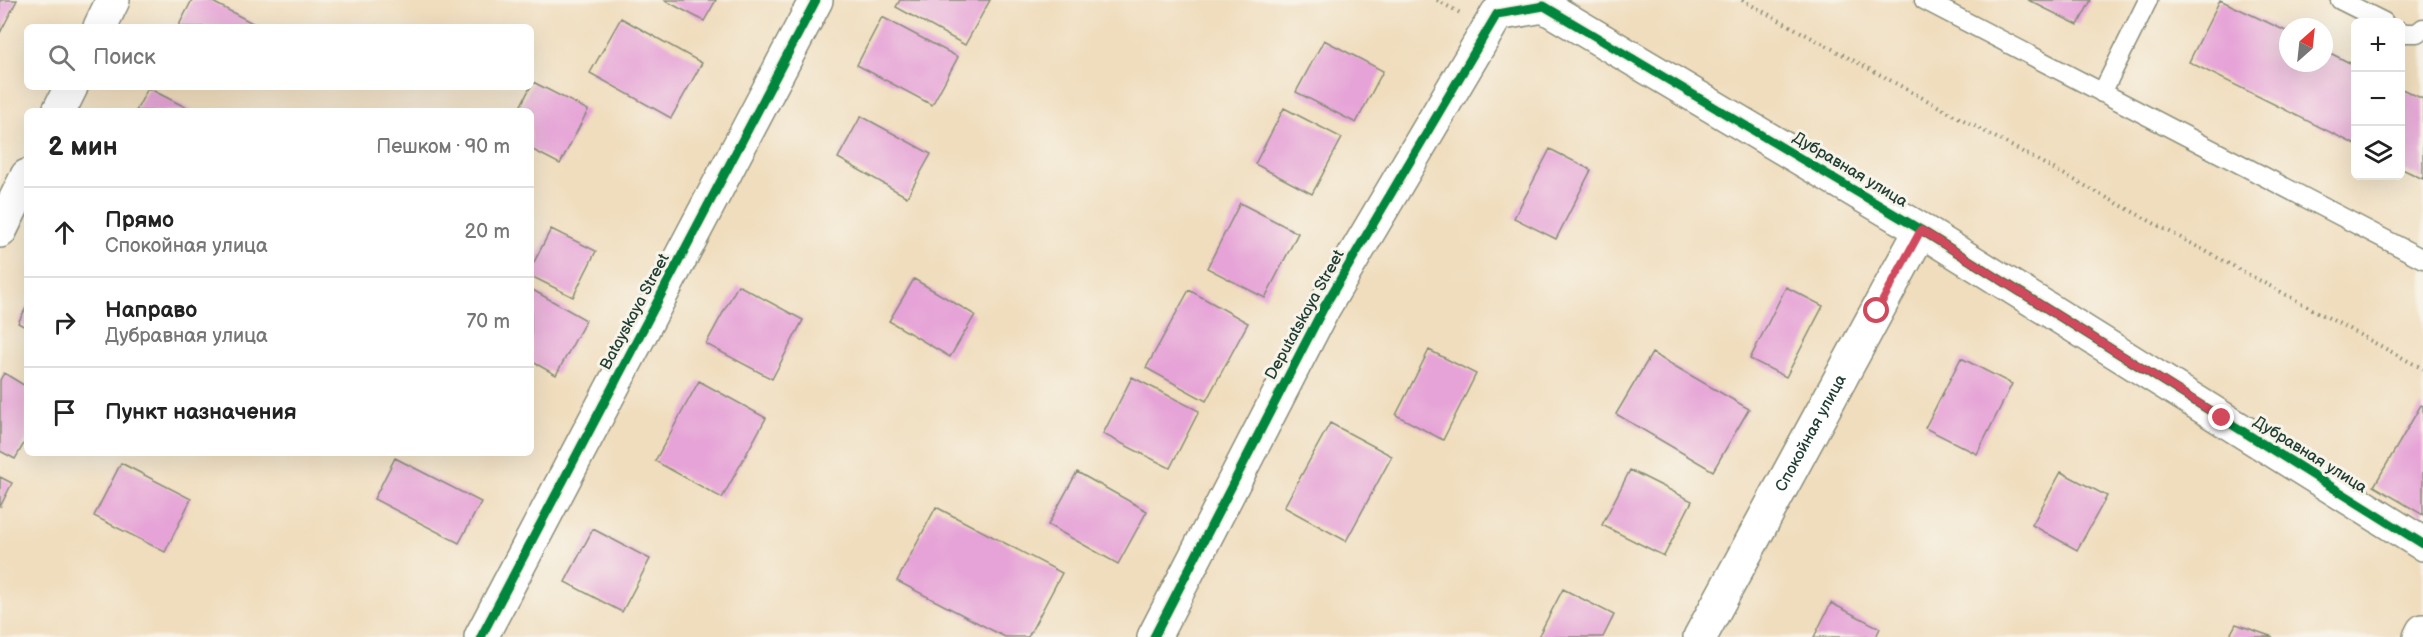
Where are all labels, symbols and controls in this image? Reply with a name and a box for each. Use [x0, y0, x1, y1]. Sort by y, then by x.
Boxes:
north arrow [2279, 18, 2333, 72]
map controls [2351, 18, 2405, 180]
button: + [2351, 18, 2405, 72]
search box [24, 24, 534, 90]
icon: search [45, 41, 78, 74]
text: Поиск [93, 44, 156, 71]
button: − [2351, 72, 2405, 126]
button: layers [2351, 126, 2405, 180]
street label: Дубравная улица [1789, 128, 1911, 212]
text: 2 мин [48, 132, 118, 163]
text: Пешком · 90 m [376, 135, 510, 159]
text: Прямо [105, 207, 174, 234]
icon: ahead [48, 216, 81, 249]
text: 20 m [465, 220, 510, 244]
text: Спокойная улица [105, 234, 268, 258]
street label: Deputatskaya Street [1261, 247, 1349, 383]
street label: Batayskaya Street [596, 251, 674, 373]
text: Направо [105, 297, 197, 324]
route start [1863, 297, 1889, 323]
icon: right [48, 306, 81, 339]
text: 70 m [466, 310, 510, 334]
text: Дубравная улица [105, 324, 268, 348]
street label: Спокойная улица [1771, 371, 1850, 495]
icon: arrive [48, 396, 81, 429]
text: Пункт назначения [105, 399, 297, 426]
route end [2208, 404, 2234, 430]
street label: Дубравная улица [2250, 412, 2371, 498]

